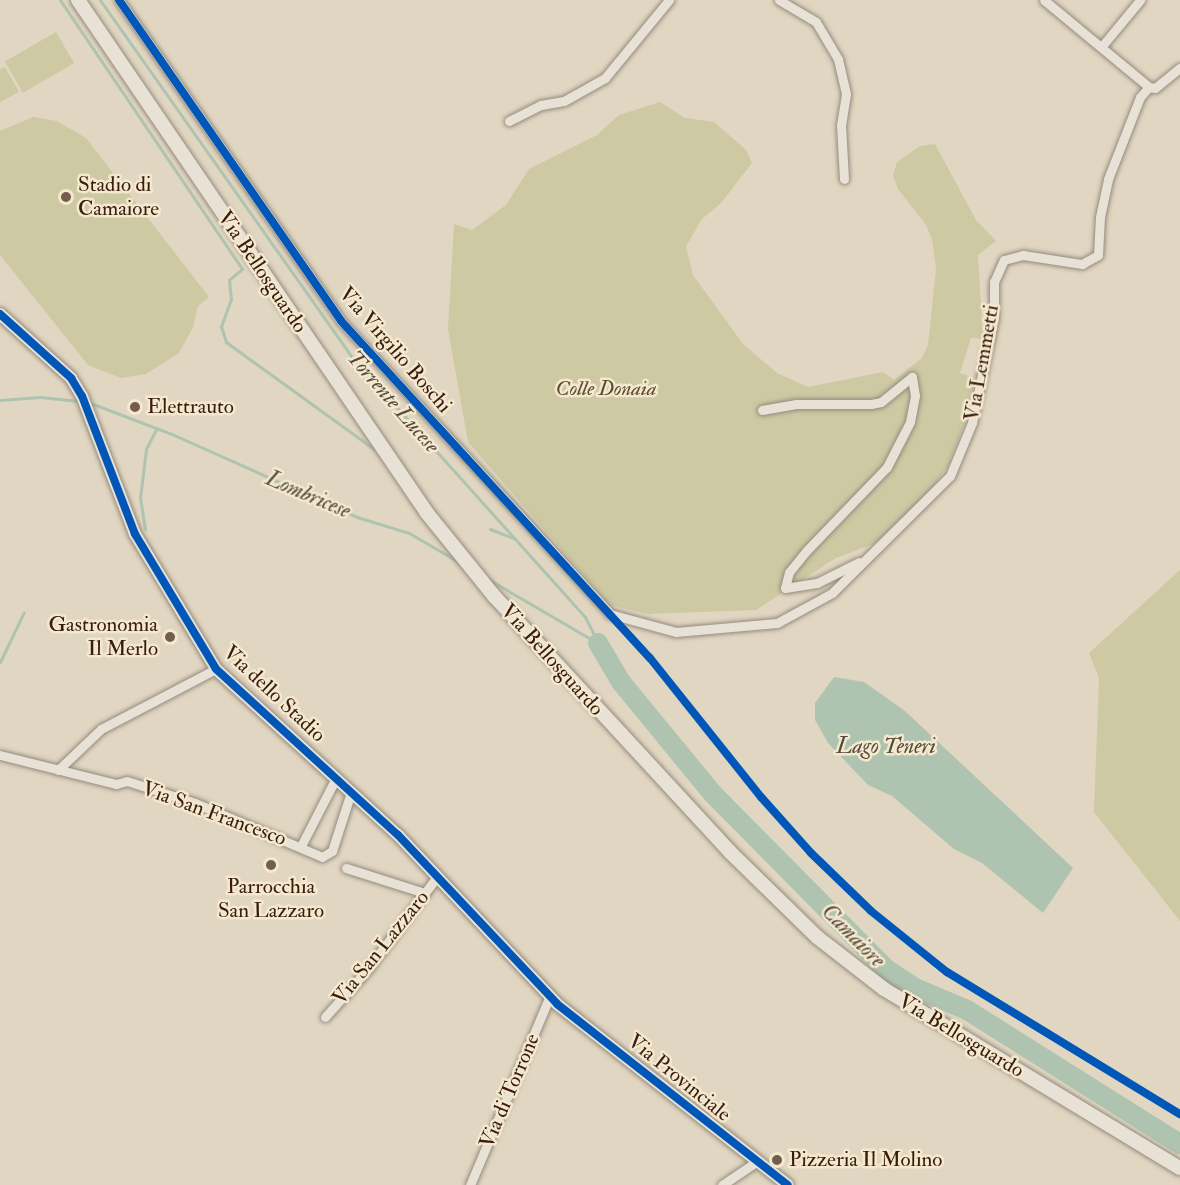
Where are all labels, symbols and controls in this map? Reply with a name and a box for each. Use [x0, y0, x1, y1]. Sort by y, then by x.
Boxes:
place label: Stadio di Camaiore [78, 172, 159, 222]
marker: Stadio di Camaiore [59, 190, 73, 204]
street label: Via Bellosguardo [212, 206, 312, 338]
street label: Via Virgilio Boschi [333, 282, 457, 418]
street label: Via Lemmetti [959, 303, 1005, 423]
water label: Torrente Lucese [341, 345, 445, 459]
park label: Colle Donaia [556, 376, 656, 402]
place label: Elettrauto [147, 394, 234, 420]
marker: Elettrauto [128, 400, 142, 414]
water label: Lombricese [262, 465, 354, 525]
street label: Via Bellosguardo [495, 599, 609, 721]
place label: Gastronomia Il Merlo [48, 612, 158, 662]
marker: Gastronomia Il Merlo [163, 630, 177, 644]
street label: Via dello Stadio [218, 640, 330, 748]
water label: Lago Teneri [836, 734, 936, 760]
street label: Via San Francesco [138, 776, 290, 852]
marker: Parrocchia San Lazzaro [264, 858, 278, 872]
place label: Parrocchia San Lazzaro [218, 874, 324, 924]
street label: Via San Lazzaro [327, 886, 435, 1010]
water label: Camaiore [816, 899, 890, 973]
street label: Via Bellosguardo [894, 989, 1028, 1083]
street label: Via Provinciale [622, 1029, 736, 1127]
street label: Via di Torrone [475, 1030, 545, 1152]
place label: Pizzeria Il Molino [789, 1147, 942, 1173]
marker: Pizzeria Il Molino [770, 1153, 784, 1167]

